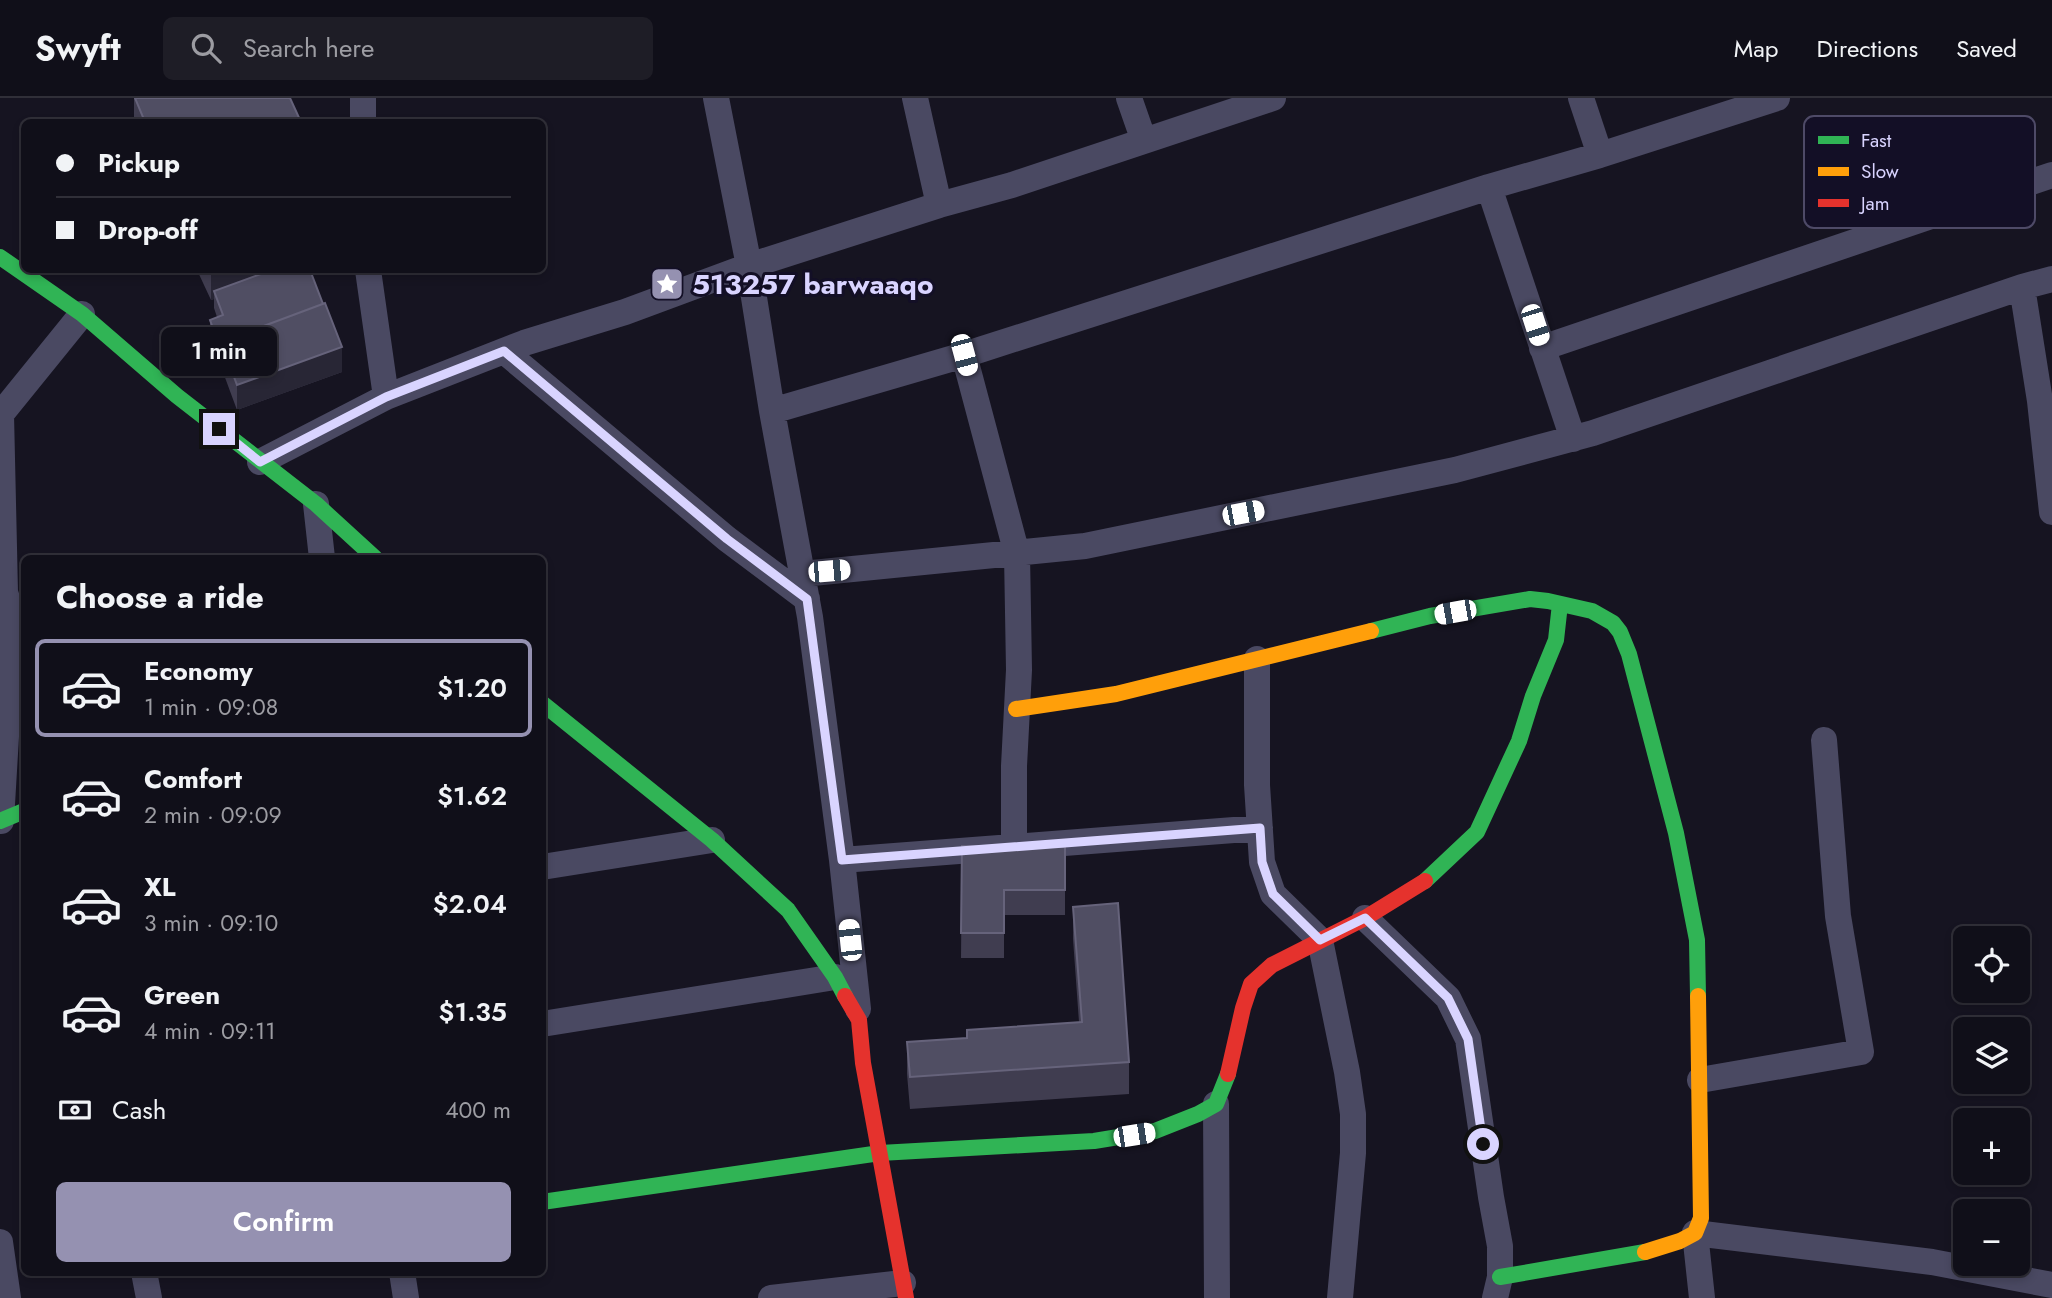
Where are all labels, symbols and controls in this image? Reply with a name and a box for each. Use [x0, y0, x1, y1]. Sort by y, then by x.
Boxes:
search box [163, 17, 653, 80]
text: Swyft [35, 25, 121, 72]
icon: search [187, 29, 225, 67]
text: Search here [243, 29, 374, 67]
text: Map [1734, 31, 1779, 66]
text: Directions [1817, 31, 1918, 66]
text: Saved [1956, 31, 2017, 66]
legend [1804, 116, 2035, 228]
text: Fast [1861, 127, 1892, 154]
text: Pickup [98, 144, 180, 182]
text: Slow [1861, 158, 1899, 185]
text: Jam [1858, 190, 1890, 217]
text: Drop-off [98, 211, 198, 249]
place label: 513257 barwaaqo [692, 264, 933, 305]
place icon: 513257 barwaaqo [648, 265, 686, 303]
car [1519, 302, 1552, 348]
callout: 1 min [161, 328, 277, 376]
car [949, 332, 980, 378]
text: 1 min [191, 334, 247, 368]
route end [203, 413, 235, 445]
car [1221, 499, 1266, 527]
car [808, 559, 851, 583]
text: Choose a ride [56, 574, 264, 620]
car [1433, 598, 1478, 626]
text: Economy [144, 652, 253, 690]
icon: car [60, 657, 123, 720]
text: $1.20 [437, 669, 507, 707]
text: 1 min · 09:08 [144, 690, 278, 724]
text: Comfort [144, 760, 242, 798]
icon: car [60, 765, 123, 828]
text: $1.62 [437, 777, 507, 815]
text: 2 min · 09:09 [144, 798, 282, 832]
text: XL [144, 868, 176, 906]
icon: car [60, 873, 123, 936]
text: $2.04 [433, 885, 507, 923]
text: 3 min · 09:10 [144, 906, 278, 940]
car [838, 918, 863, 962]
map controls [1953, 926, 2030, 1276]
button: locate [1953, 926, 2030, 1003]
text: Green [144, 976, 220, 1014]
icon: car [60, 981, 123, 1044]
text: $1.35 [439, 993, 507, 1031]
text: 4 min · 09:11 [144, 1014, 276, 1048]
button: layers [1953, 1017, 2030, 1094]
icon: cash [56, 1091, 94, 1129]
text: Cash [112, 1091, 166, 1129]
text: 400 m [445, 1093, 511, 1127]
button: + [1953, 1108, 2030, 1185]
car [1112, 1121, 1157, 1149]
route start [1467, 1128, 1499, 1160]
button: Confirm [56, 1182, 511, 1262]
button: − [1953, 1199, 2030, 1276]

